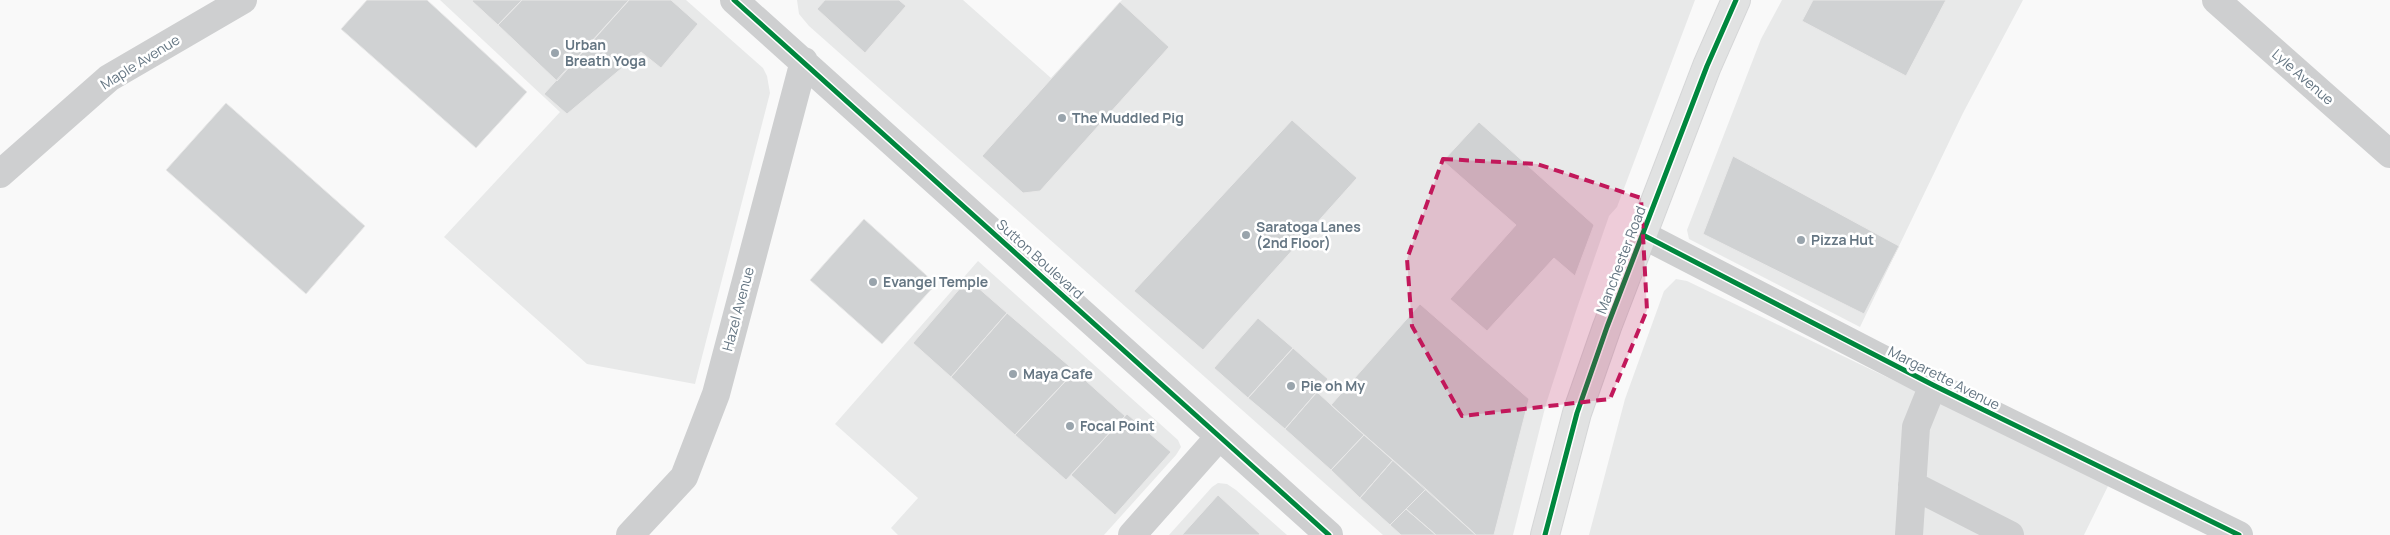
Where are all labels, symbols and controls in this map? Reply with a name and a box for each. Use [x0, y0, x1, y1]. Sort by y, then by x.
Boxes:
street label: Maple Avenue [97, 30, 183, 93]
place label: Urban Breath Yoga [565, 35, 646, 70]
street label: Lyle Avenue [2268, 45, 2338, 109]
marker: Urban Breath Yoga [549, 47, 561, 59]
place label: The Muddled Pig [1072, 108, 1184, 127]
marker: The Muddled Pig [1056, 112, 1068, 124]
street label: Manchester Road [1591, 203, 1650, 316]
street label: Sutton Boulevard [993, 215, 1088, 303]
place label: Saratoga Lanes (2nd Floor) [1256, 217, 1361, 252]
marker: Saratoga Lanes (2nd Floor) [1240, 229, 1252, 241]
place label: Pizza Hut [1811, 230, 1874, 249]
marker: Pizza Hut [1795, 234, 1807, 246]
street label: Hazel Avenue [717, 265, 758, 353]
place label: Evangel Temple [883, 272, 988, 291]
marker: Evangel Temple [867, 276, 879, 288]
street label: Margarette Avenue [1885, 341, 2003, 414]
place label: Maya Cafe [1023, 364, 1093, 383]
marker: Maya Cafe [1007, 368, 1019, 380]
place label: Pie oh My [1301, 376, 1365, 395]
marker: Pie oh My [1285, 380, 1297, 392]
place label: Focal Point [1080, 416, 1155, 435]
marker: Focal Point [1064, 420, 1076, 432]

